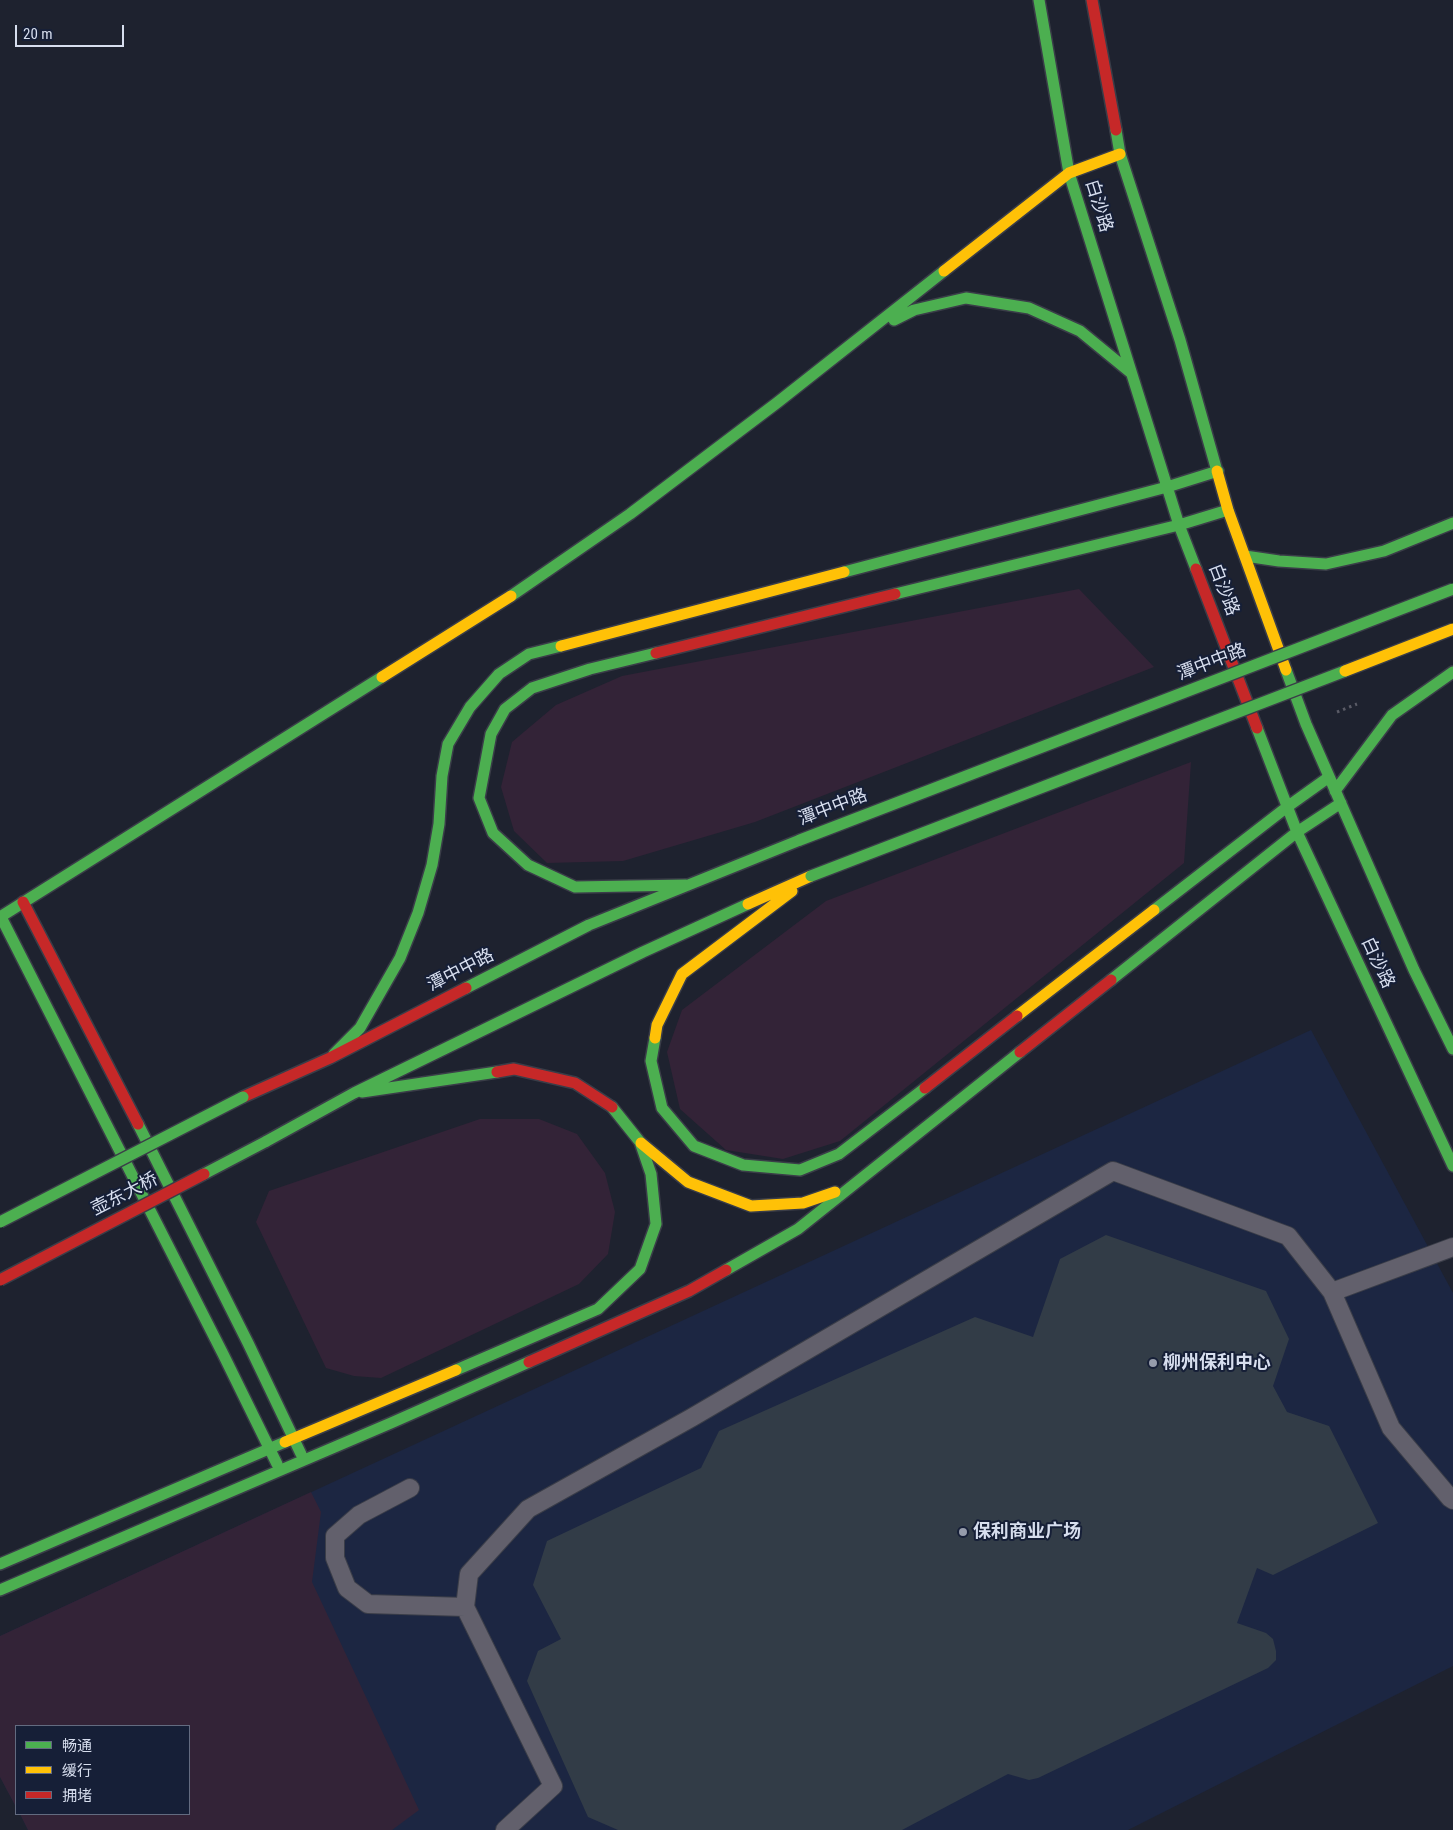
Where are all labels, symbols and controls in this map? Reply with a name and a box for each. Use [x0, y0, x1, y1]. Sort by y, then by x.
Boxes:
scale bar [18, 15, 126, 47]
text: 20 m [23, 25, 53, 43]
street label: 白沙路 [1080, 177, 1116, 235]
street label: 白沙路 [1203, 561, 1243, 619]
street label: 潭中中路 [1175, 640, 1249, 686]
street label: 潭中中路 [796, 785, 870, 831]
street label: 白沙路 [1356, 934, 1398, 992]
street label: 潭中中路 [424, 945, 498, 997]
street label: 壶东大桥 [88, 1169, 162, 1221]
place label: 柳州保利中心 [1163, 1352, 1271, 1374]
marker: 柳州保利中心 [1147, 1357, 1159, 1369]
place label: 保利商业广场 [973, 1521, 1081, 1543]
marker: 保利商业广场 [957, 1526, 969, 1538]
legend [15, 1725, 190, 1815]
text: 畅通 [62, 1737, 92, 1755]
text: 缓行 [62, 1762, 92, 1780]
text: 拥堵 [62, 1787, 92, 1805]

